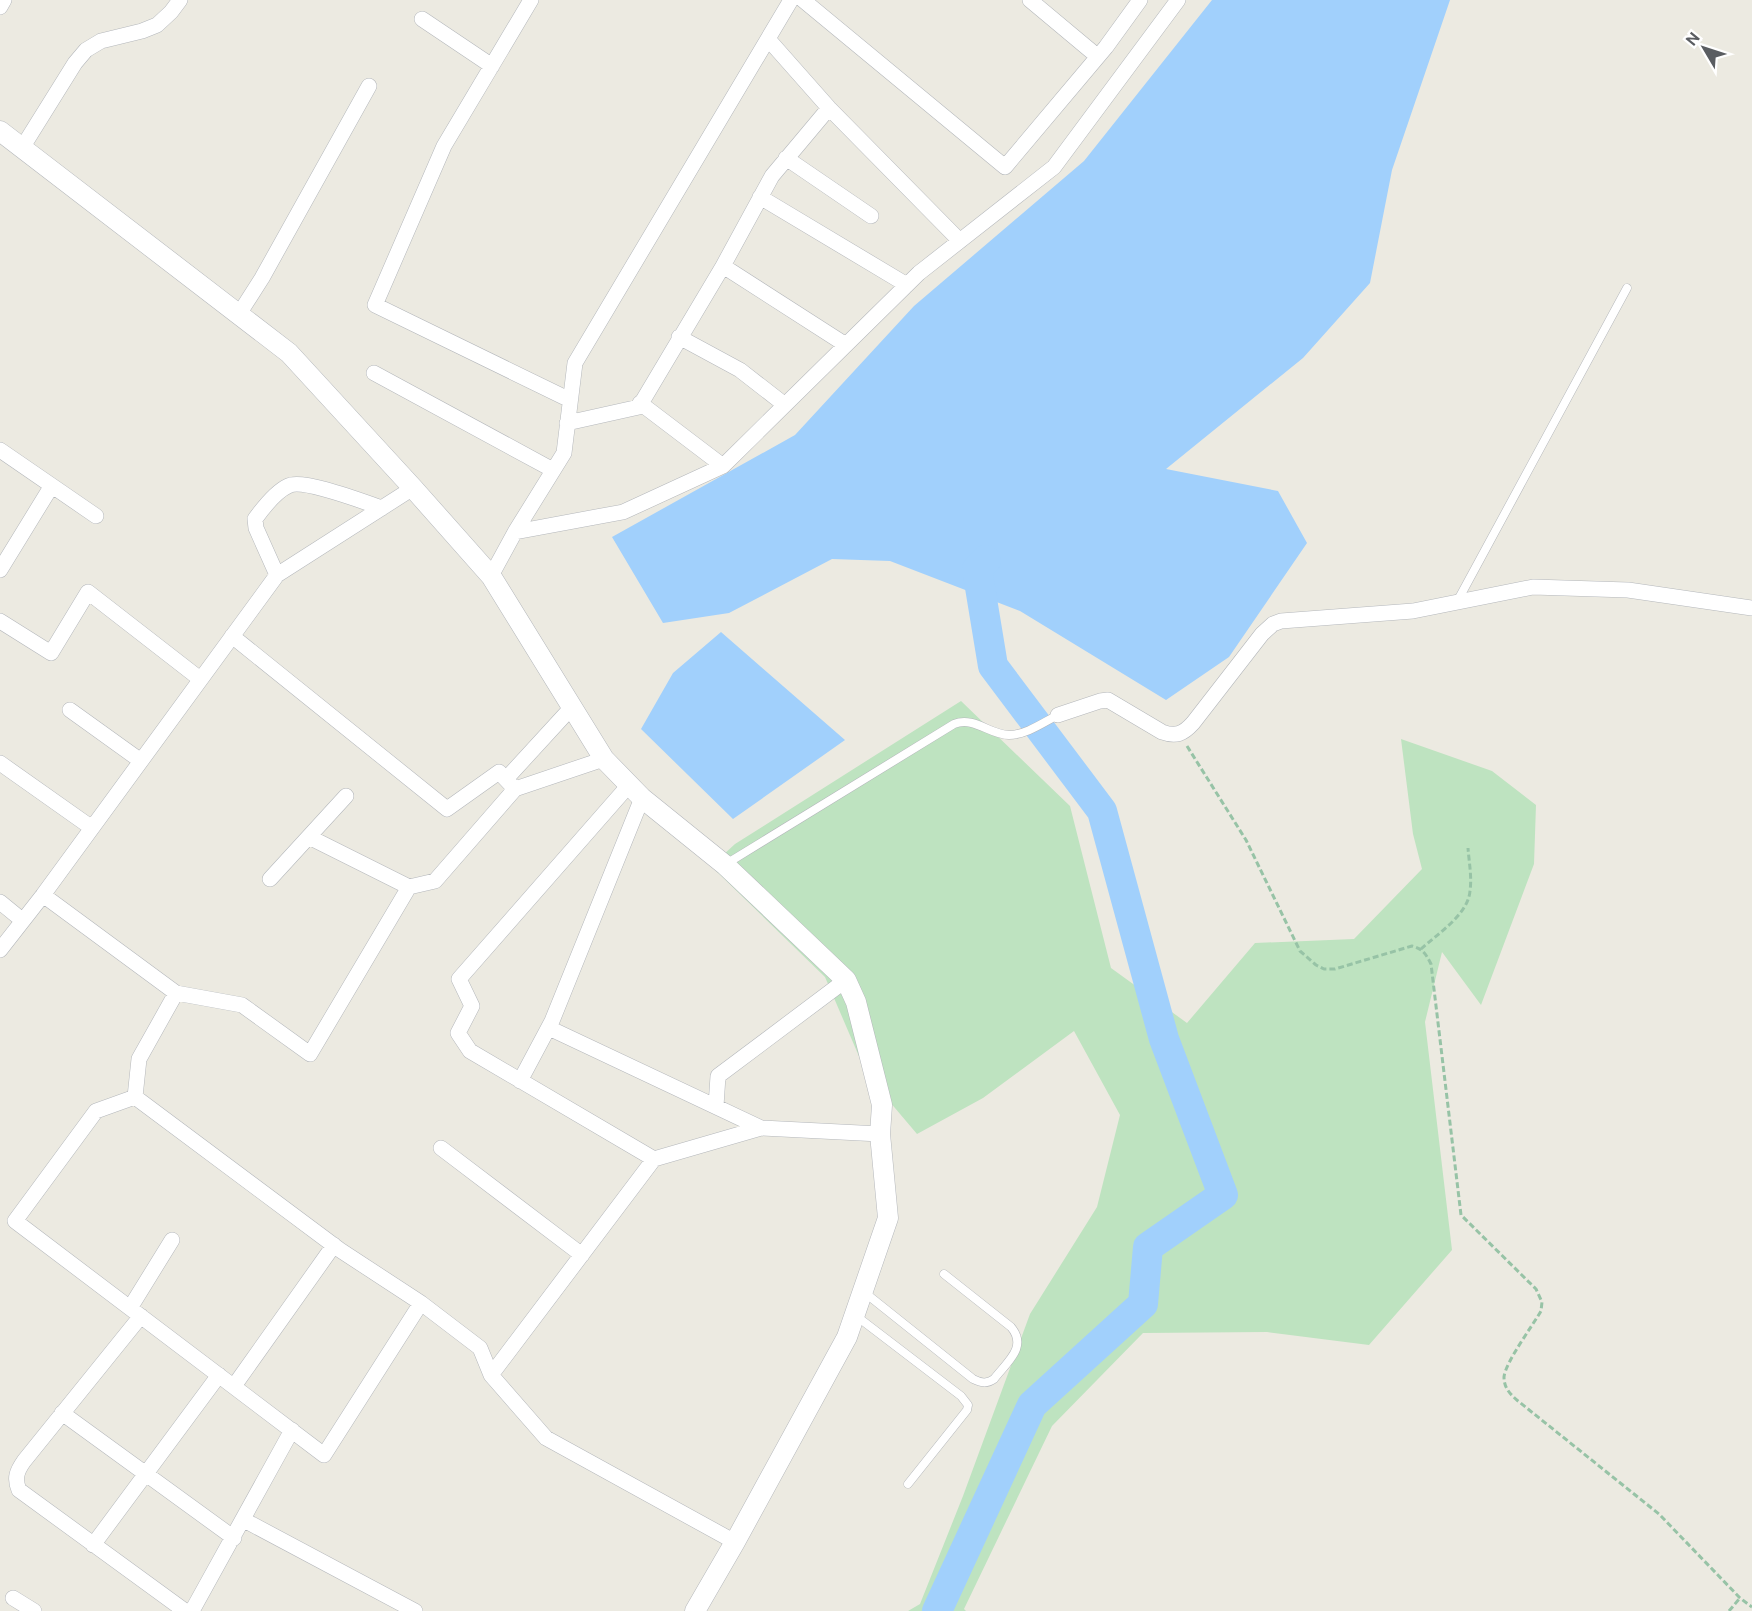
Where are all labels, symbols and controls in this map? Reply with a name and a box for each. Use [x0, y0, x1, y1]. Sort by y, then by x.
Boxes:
north arrow [1674, 18, 1734, 78]
text: N [1682, 28, 1703, 49]

